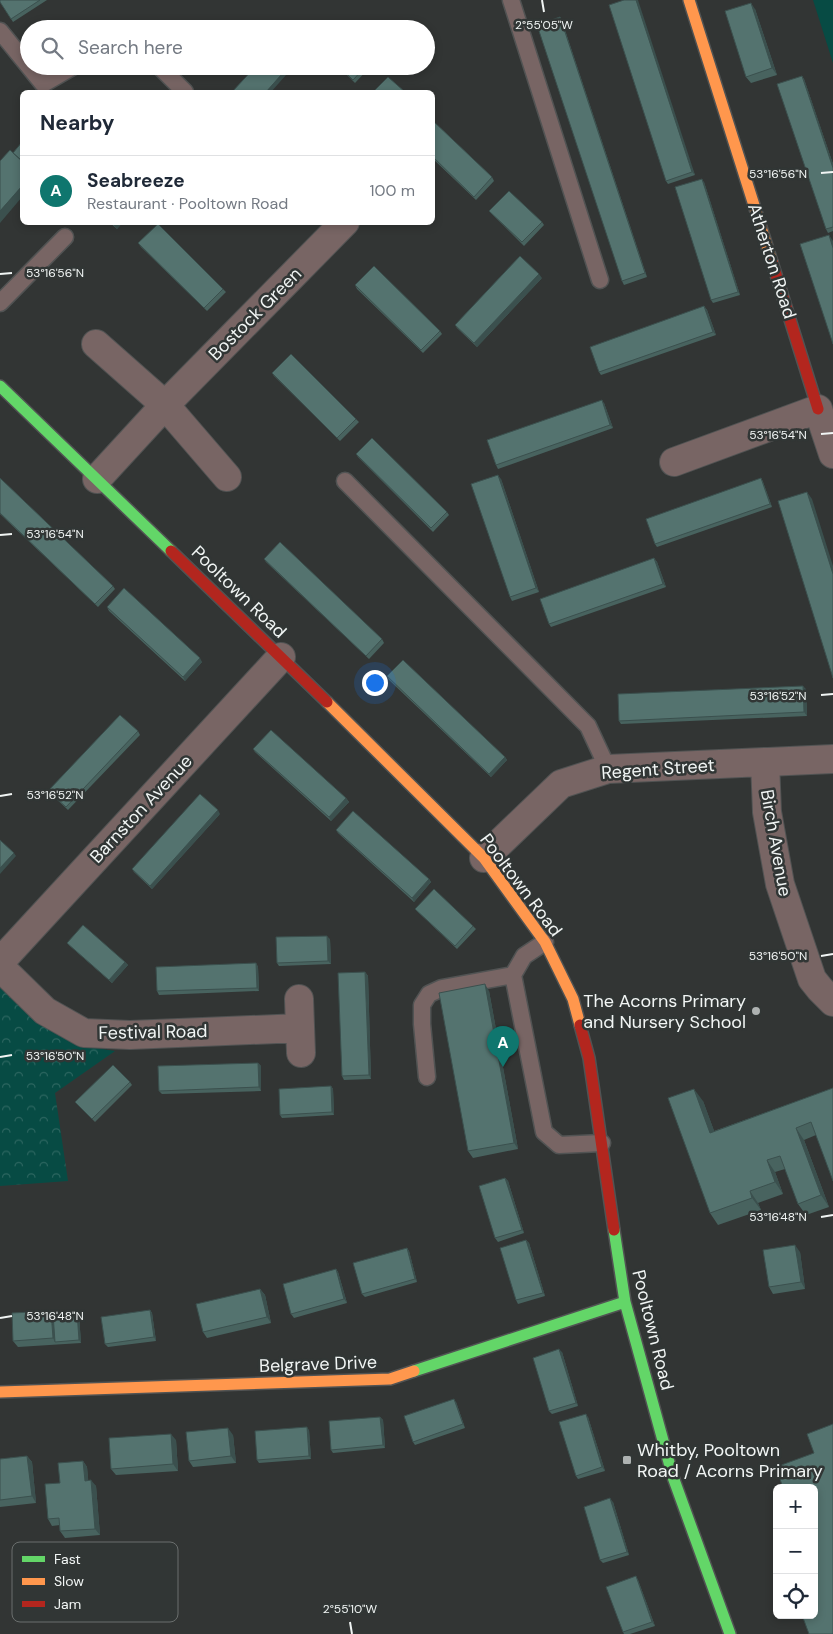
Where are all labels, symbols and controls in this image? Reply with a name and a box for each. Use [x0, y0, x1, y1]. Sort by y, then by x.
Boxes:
text: 2°55'05"W [515, 17, 573, 33]
search box [20, 20, 435, 75]
icon: search [38, 34, 66, 62]
text: Search here [78, 35, 183, 60]
text: Nearby [40, 109, 114, 137]
text: 53°16'56"N [749, 166, 807, 182]
text: Seabreeze [87, 168, 185, 193]
text: A [50, 180, 62, 201]
text: 100 m [370, 180, 415, 201]
text: Restaurant · Pooltown Road [87, 193, 288, 214]
street label: Atherton Road [742, 200, 802, 322]
street label: Bostock Green [203, 262, 307, 366]
text: 53°16'56"N [26, 265, 84, 281]
text: 53°16'54"N [749, 427, 807, 443]
text: 53°16'54"N [26, 526, 84, 542]
street label: Pooltown Road [186, 541, 292, 643]
your location [362, 670, 388, 696]
text: 53°16'52"N [749, 688, 807, 704]
street label: Barnston Avenue [84, 750, 198, 868]
street label: Regent Street [601, 753, 715, 785]
text: 53°16'52"N [26, 787, 84, 803]
street label: Birch Avenue [755, 788, 797, 898]
street label: Pooltown Road [474, 829, 568, 941]
text: 53°16'50"N [749, 948, 807, 964]
place label: The Acorns Primary and Nursery School [583, 989, 746, 1034]
marker: The Acorns Primary and Nursery School [750, 1005, 762, 1017]
street label: Festival Road [98, 1019, 208, 1045]
pin: A [487, 1026, 519, 1067]
text: 53°16'50"N [26, 1048, 84, 1064]
text: 53°16'48"N [749, 1209, 807, 1225]
street label: Pooltown Road [626, 1267, 680, 1393]
text: 53°16'48"N [26, 1308, 84, 1324]
street label: Belgrave Drive [259, 1350, 377, 1378]
place label: Whitby, Pooltown Road / Acorns Primary [637, 1438, 823, 1483]
marker: Whitby, Pooltown Road / Acorns Primary [621, 1454, 633, 1466]
map controls [773, 1484, 818, 1619]
button: + [773, 1484, 818, 1529]
button: − [773, 1529, 818, 1574]
legend [12, 1542, 178, 1622]
text: Fast [54, 1550, 81, 1568]
text: Slow [54, 1572, 84, 1590]
button: locate [773, 1574, 818, 1619]
text: Jam [54, 1595, 81, 1613]
text: 2°55'10"W [323, 1601, 378, 1617]

